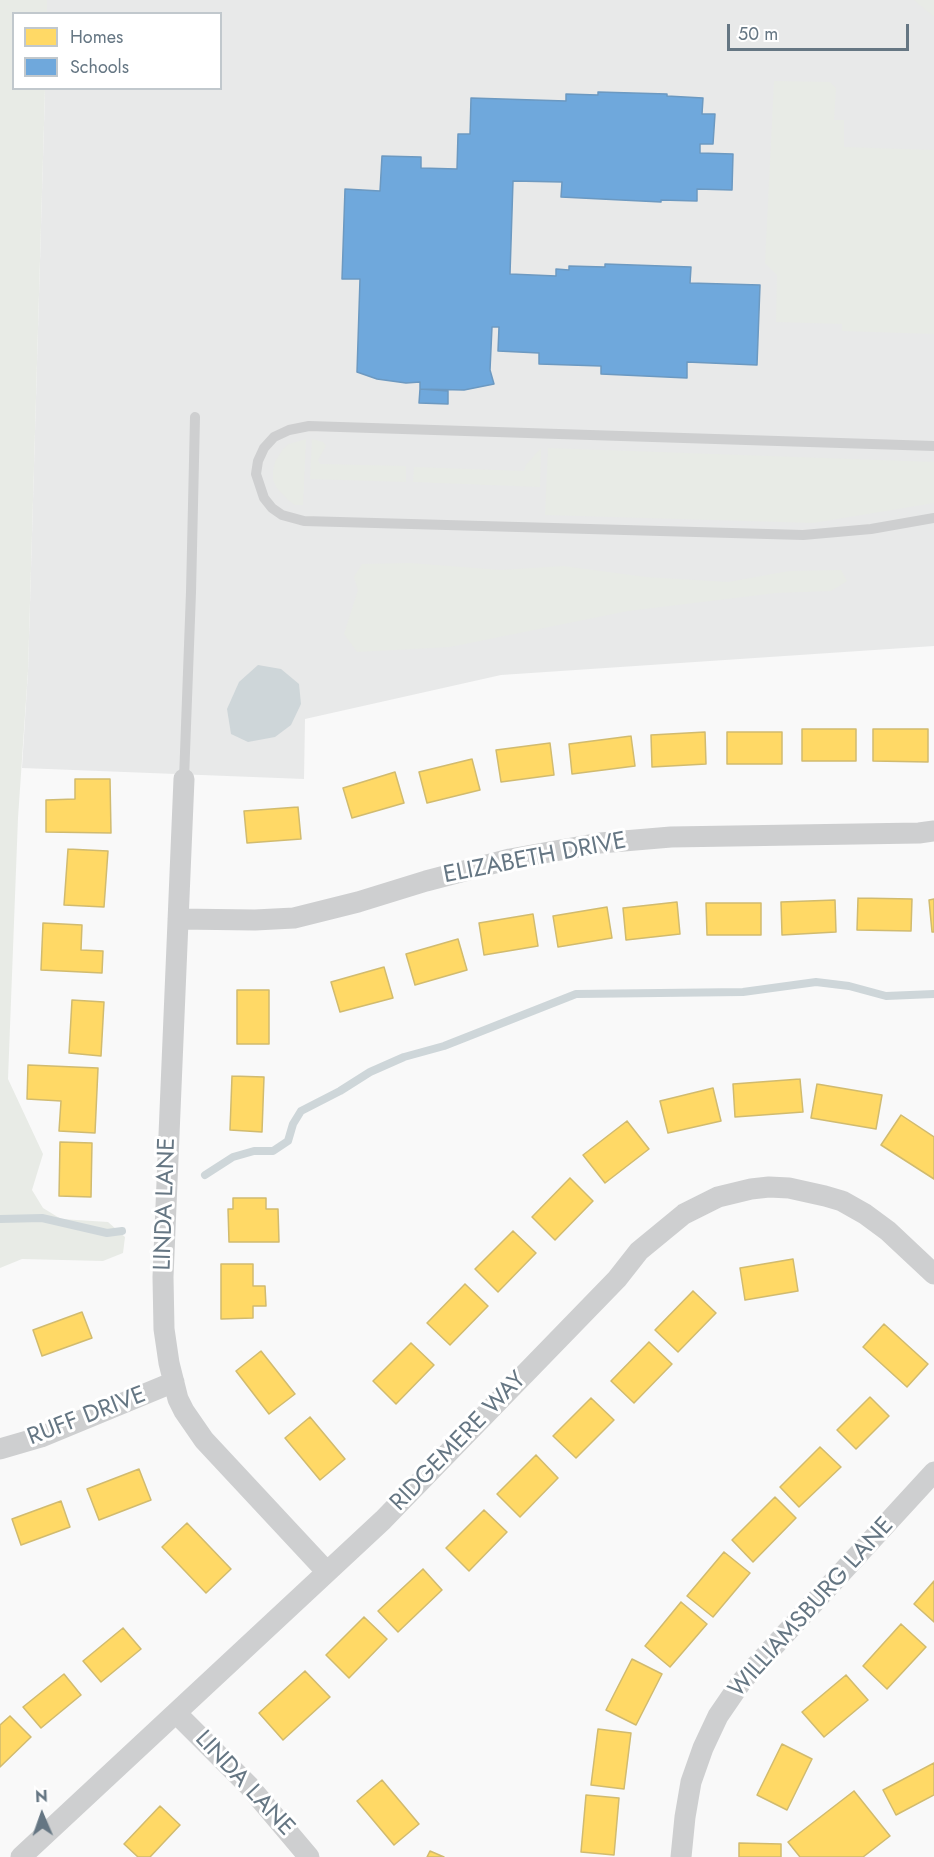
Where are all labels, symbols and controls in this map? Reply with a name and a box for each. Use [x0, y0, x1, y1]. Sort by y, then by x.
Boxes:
legend [12, 12, 222, 90]
scale bar [730, 12, 912, 50]
text: 50 m [738, 21, 778, 47]
text: Homes [70, 24, 123, 50]
text: Schools [70, 54, 129, 80]
street label: ELIZABETH DRIVE [441, 827, 629, 891]
street label: LINDA LANE [149, 1137, 183, 1271]
street label: RIDGEMERE WAY [385, 1366, 533, 1518]
street label: RUFF DRIVE [24, 1381, 150, 1453]
street label: WILLIAMSBURG LANE [724, 1512, 900, 1704]
street label: LINDA LANE [188, 1726, 300, 1842]
north arrow [12, 1785, 72, 1845]
text: N [35, 1785, 48, 1808]

